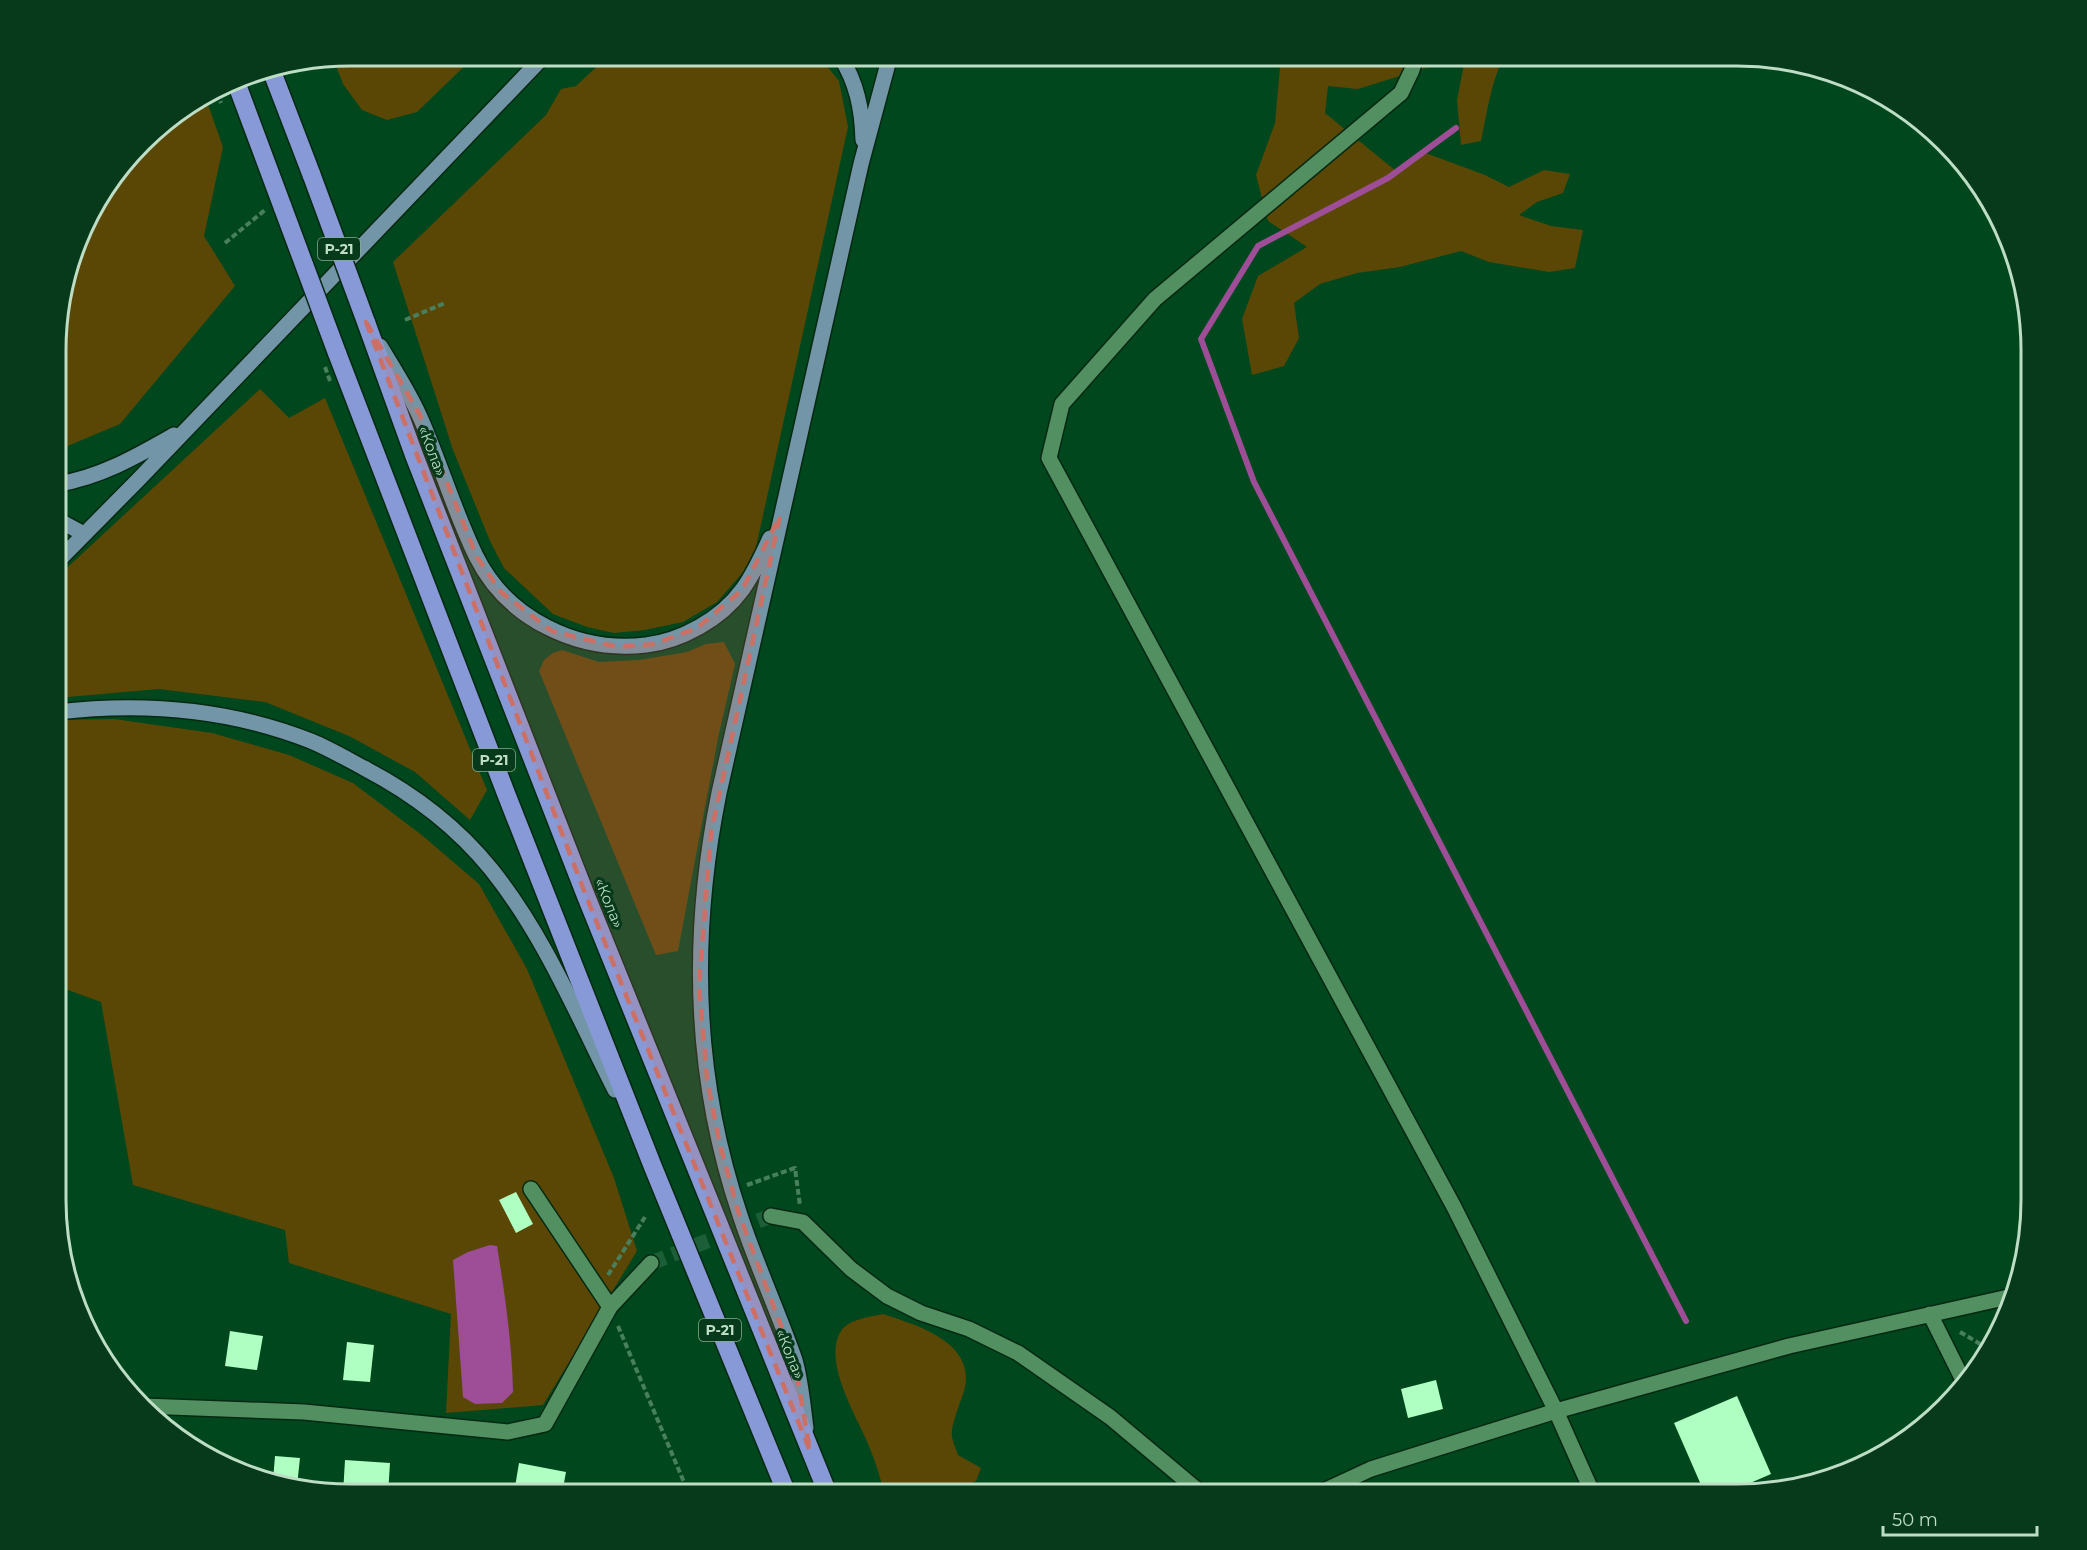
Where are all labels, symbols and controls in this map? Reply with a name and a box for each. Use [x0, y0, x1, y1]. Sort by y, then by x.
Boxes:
road number: Р-21 [318, 238, 360, 260]
street label: «Кола» [414, 423, 451, 479]
road number: Р-21 [473, 749, 515, 771]
street label: «Кола» [591, 875, 628, 931]
road number: Р-21 [699, 1319, 741, 1341]
street label: «Кола» [772, 1326, 809, 1382]
scale bar [1883, 1499, 2038, 1537]
text: 50 m [1892, 1509, 1938, 1531]

